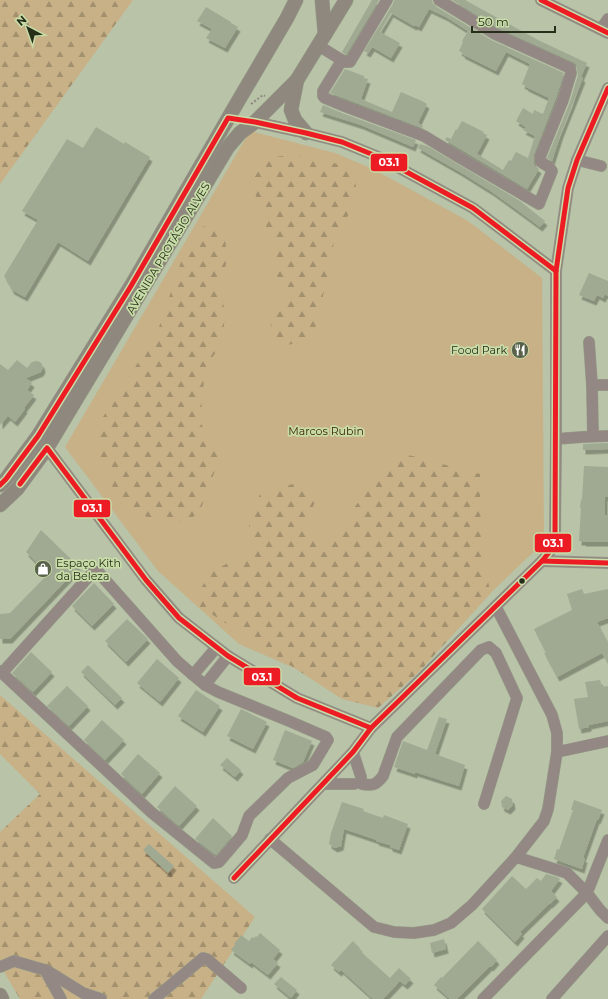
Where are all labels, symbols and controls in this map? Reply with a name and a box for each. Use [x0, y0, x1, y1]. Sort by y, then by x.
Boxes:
north arrow [8, 8, 48, 48]
scale bar [472, 8, 555, 34]
text: N [13, 12, 29, 29]
text: 50 m [478, 14, 509, 29]
line badge: 03.1 [370, 153, 408, 172]
text: 03.1 [379, 155, 399, 169]
street label: AVENIDA PROTÁSIO ALVES [123, 180, 213, 316]
restaurant icon: Food Park [510, 340, 530, 360]
place label: Food Park [451, 343, 507, 357]
park label: Marcos Rubin [288, 424, 364, 438]
line badge: 03.1 [73, 499, 111, 518]
text: 03.1 [82, 501, 102, 515]
line badge: 03.1 [534, 533, 572, 553]
text: 03.1 [543, 536, 563, 550]
place label: Espaço Kith da Beleza [56, 556, 121, 583]
shop icon: Espaço Kith da Beleza [33, 559, 53, 579]
unlabelled marker [517, 576, 527, 586]
line badge: 03.1 [243, 667, 281, 686]
text: 03.1 [252, 670, 272, 684]

